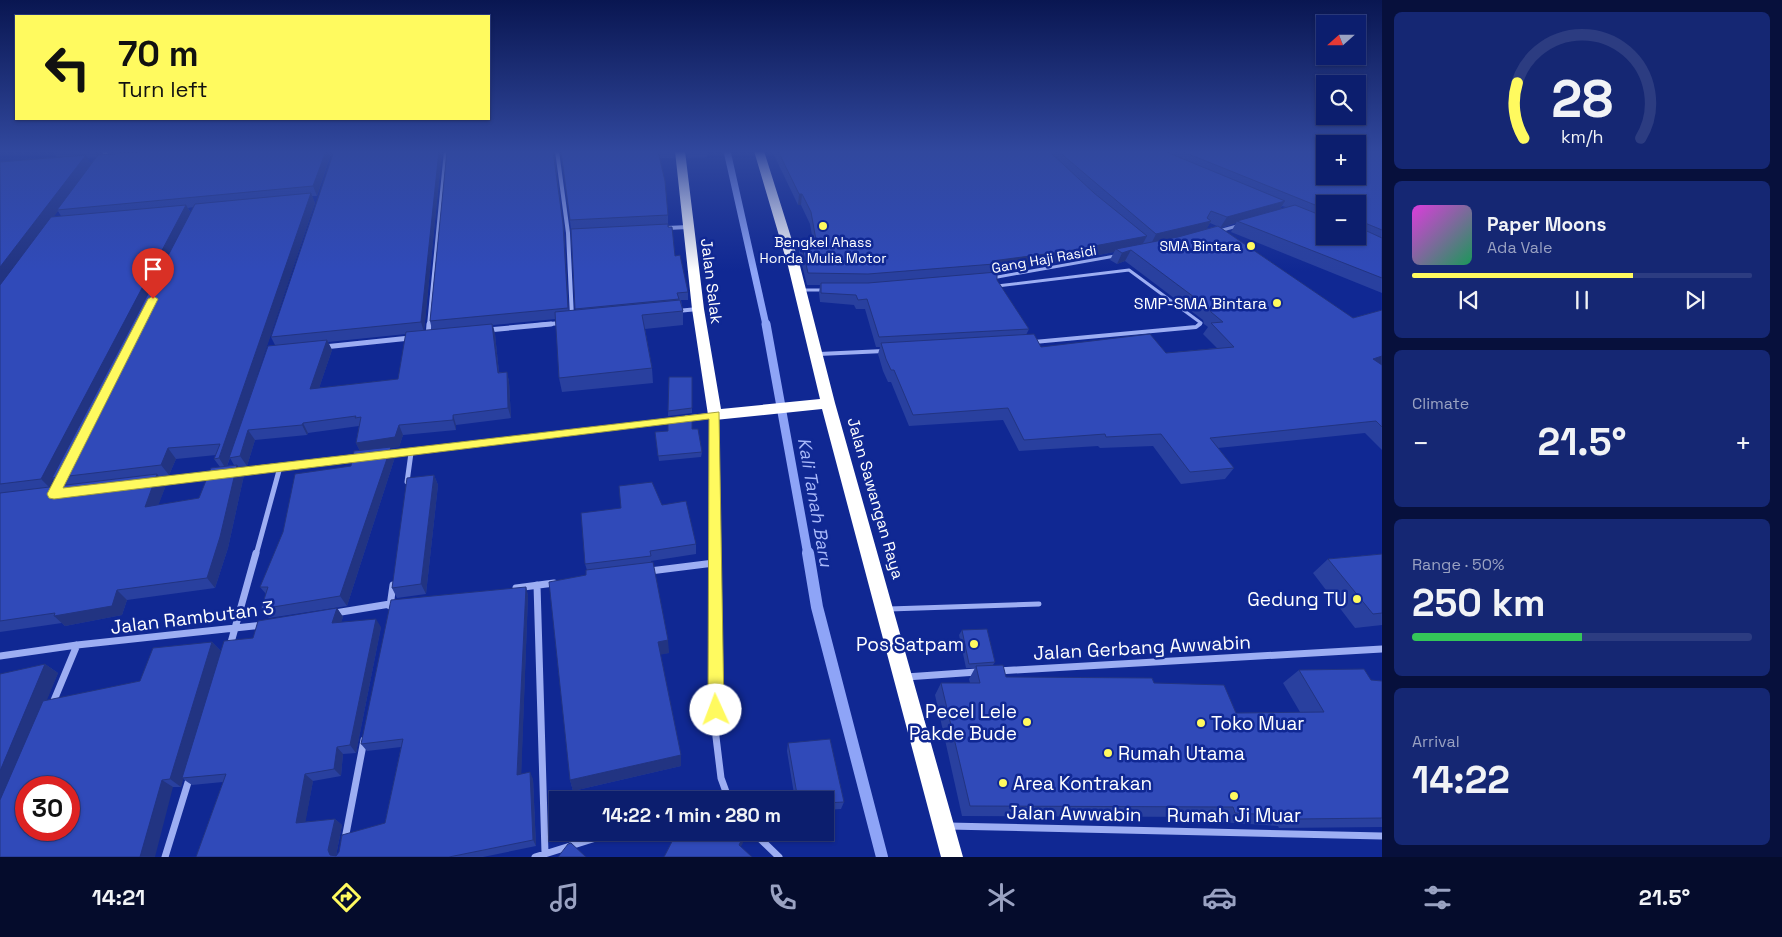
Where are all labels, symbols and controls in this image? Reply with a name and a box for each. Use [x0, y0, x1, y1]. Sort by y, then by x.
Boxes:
north arrow [1316, 15, 1366, 65]
map controls [1316, 15, 1366, 245]
text: 70 m [118, 32, 199, 76]
icon: left [35, 35, 100, 100]
text: 28 [1551, 66, 1613, 132]
text: Turn left [118, 75, 208, 103]
button: search [1316, 75, 1366, 125]
text: km/h [1561, 125, 1603, 148]
button: + [1316, 135, 1366, 185]
button: − [1316, 195, 1366, 245]
text: Paper Moons [1487, 212, 1606, 237]
marker: Bengkel Ahass Honda Mulia Motor [817, 220, 829, 232]
place label: Bengkel Ahass Honda Mulia Motor [760, 233, 886, 267]
street label: Jalan Salak [696, 237, 727, 325]
place label: SMA Bintara [1159, 237, 1241, 255]
text: Ada Vale [1487, 237, 1552, 258]
marker: SMA Bintara [1245, 240, 1257, 252]
street label: Gang Haji Rasidi [990, 241, 1098, 277]
pin [132, 248, 174, 299]
icon: arrive [139, 255, 167, 283]
icon: previous [1455, 286, 1483, 314]
icon: pause [1568, 286, 1596, 314]
icon: next [1681, 286, 1709, 314]
place label: SMP-SMA Bintara [1134, 293, 1267, 314]
marker: SMP-SMA Bintara [1271, 297, 1283, 309]
text: Climate [1412, 393, 1469, 414]
street label: Jalan Sawangan Raya [842, 415, 909, 581]
text: 21.5° [1538, 418, 1626, 466]
text: − [1412, 425, 1429, 461]
text: + [1735, 425, 1752, 461]
water label: Kali Tanah Baru [793, 436, 838, 569]
text: Range · 50% [1412, 554, 1504, 575]
text: 250 km [1412, 579, 1546, 627]
place label: Gedung TU [1247, 587, 1347, 612]
marker: Gedung TU [1351, 593, 1363, 605]
street label: Jalan Rambutan 3 [109, 595, 275, 640]
street label: Jalan Gerbang Awwabin [1033, 629, 1252, 666]
place label: Pos Satpam [856, 632, 964, 657]
marker: Pos Satpam [968, 638, 980, 650]
position arrow [689, 683, 741, 735]
place label: Pecel Lele Pakde Bude [909, 699, 1017, 746]
place label: Toko Muar [1211, 711, 1305, 736]
marker: Pecel Lele Pakde Bude [1021, 716, 1033, 728]
marker: Toko Muar [1195, 717, 1207, 729]
text: Arrival [1412, 731, 1460, 752]
place label: Rumah Utama [1118, 741, 1245, 766]
marker: Rumah Utama [1102, 747, 1114, 759]
text: 14:22 [1412, 756, 1510, 804]
place label: Area Kontrakan [1013, 771, 1152, 796]
speed limit sign: 30 [15, 776, 80, 841]
marker: Area Kontrakan [997, 777, 1009, 789]
marker: Rumah Ji Muar [1228, 790, 1240, 802]
street label: Jalan Awwabin [1006, 800, 1142, 827]
text: 14:22 · 1 min · 280 m [602, 803, 781, 828]
place label: Rumah Ji Muar [1167, 803, 1301, 828]
icon: directions [329, 880, 364, 915]
icon: music [547, 880, 582, 915]
icon: phone [765, 880, 800, 915]
icon: climate [984, 880, 1019, 915]
icon: car [1202, 880, 1237, 915]
icon: filters [1420, 880, 1455, 915]
text: 14:21 [92, 883, 145, 911]
text: 21.5° [1639, 883, 1690, 911]

